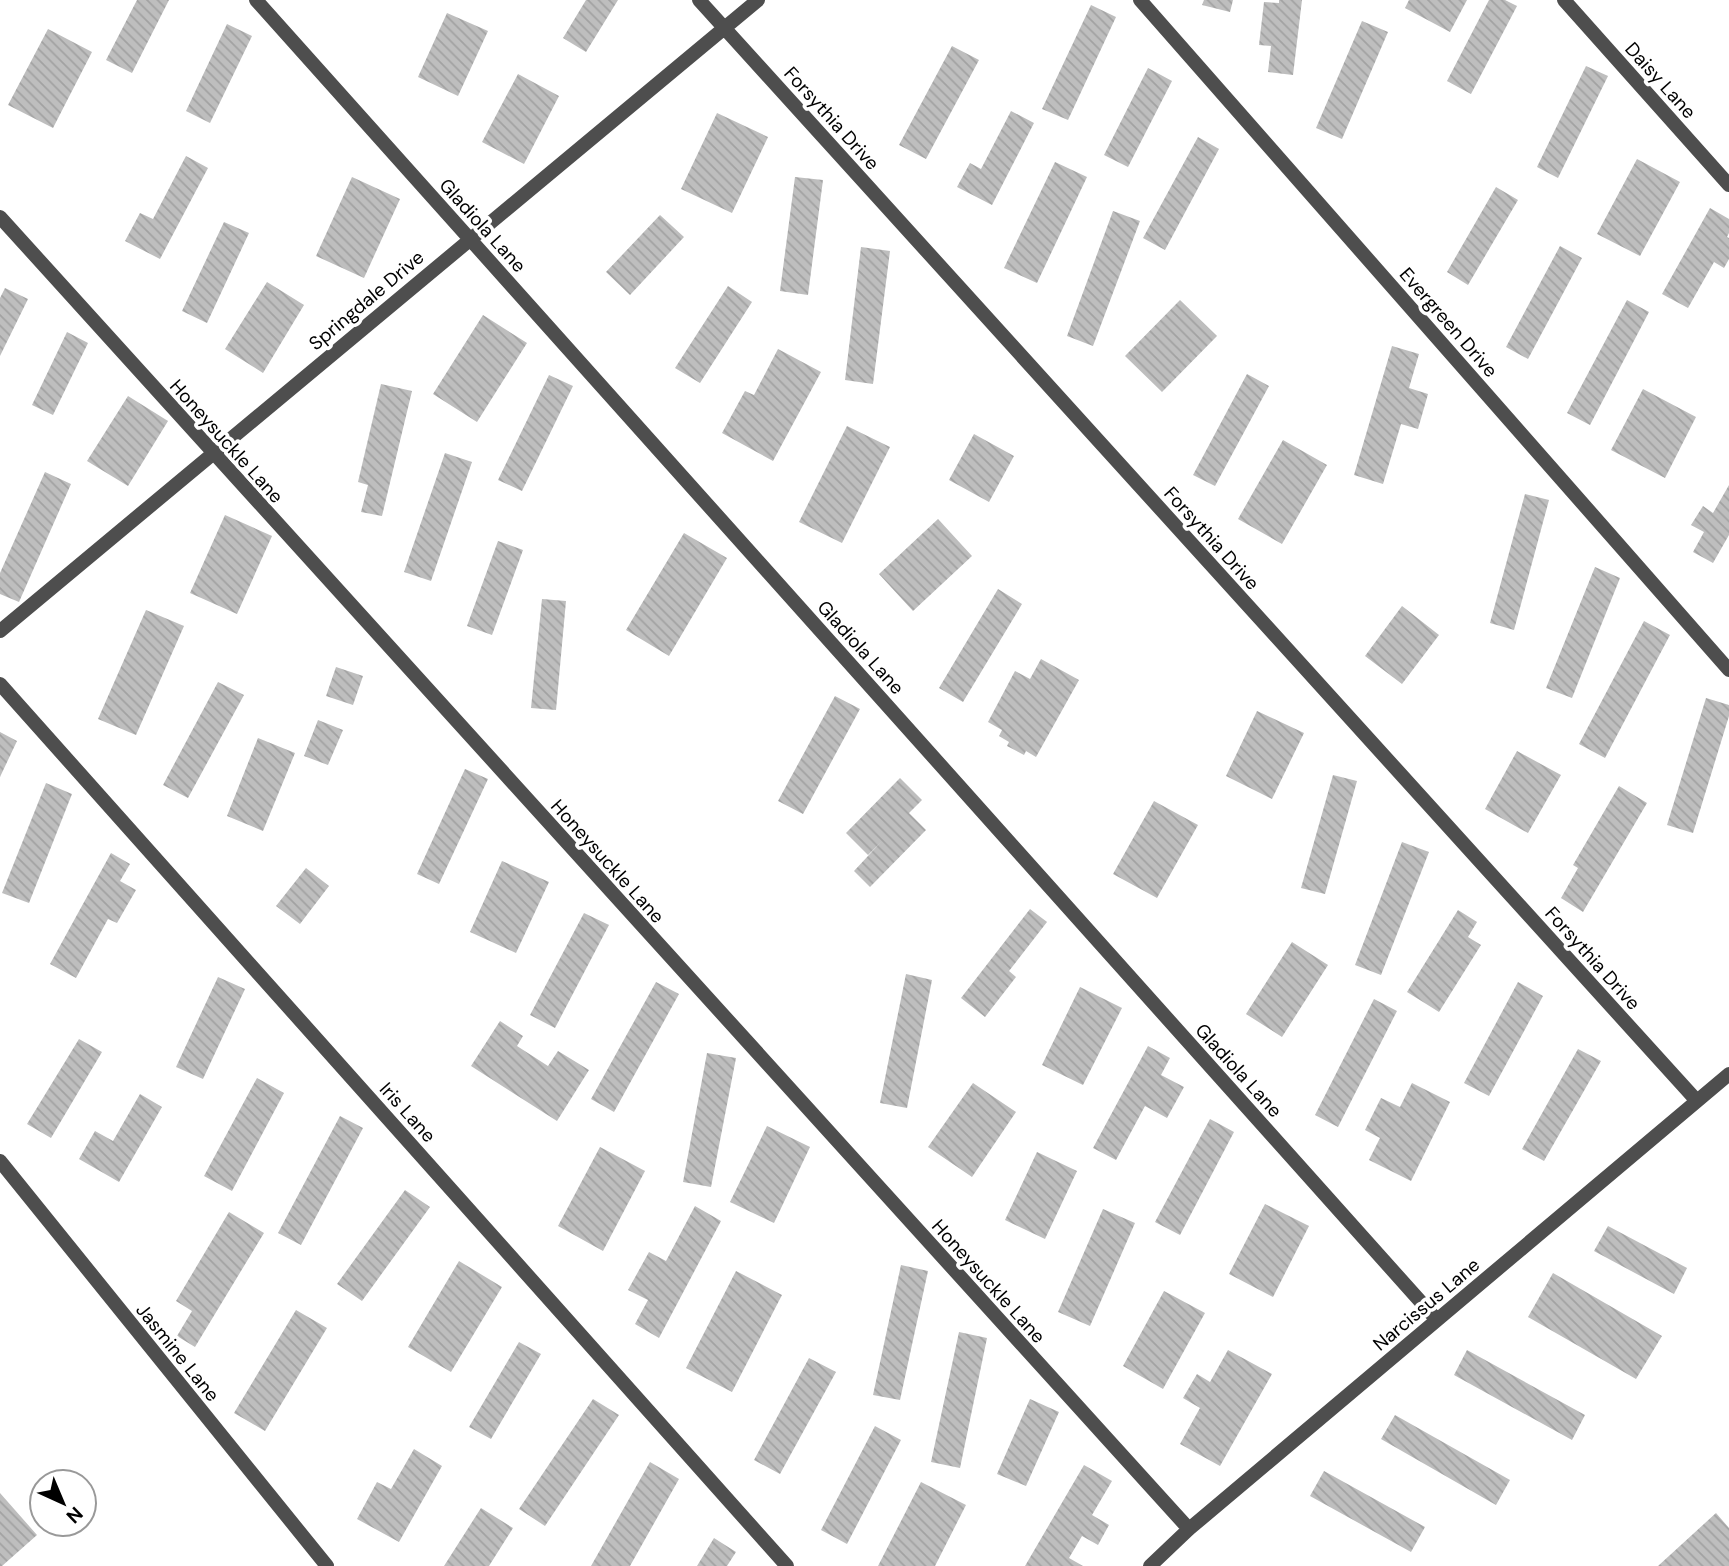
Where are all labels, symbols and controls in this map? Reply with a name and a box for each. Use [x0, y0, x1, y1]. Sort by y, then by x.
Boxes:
street label: Daisy Lane [1620, 37, 1702, 124]
street label: Forsythia Drive [778, 61, 885, 175]
street label: Gladiola Lane [434, 173, 532, 278]
street label: Springdale Drive [304, 245, 429, 356]
street label: Evergreen Drive [1394, 262, 1503, 382]
street label: Honeysuckle Lane [164, 374, 289, 509]
street label: Forsythia Drive [1158, 481, 1265, 595]
street label: Gladiola Lane [812, 595, 910, 700]
street label: Honeysuckle Lane [545, 794, 670, 929]
street label: Forsythia Drive [1539, 901, 1646, 1015]
street label: Gladiola Lane [1190, 1018, 1288, 1123]
street label: Iris Lane [374, 1077, 441, 1148]
street label: Honeysuckle Lane [926, 1214, 1051, 1349]
street label: Narcissus Lane [1368, 1252, 1485, 1356]
street label: Jasmine Lane [130, 1298, 225, 1407]
north arrow [28, 1468, 98, 1538]
text: N [61, 1501, 88, 1529]

